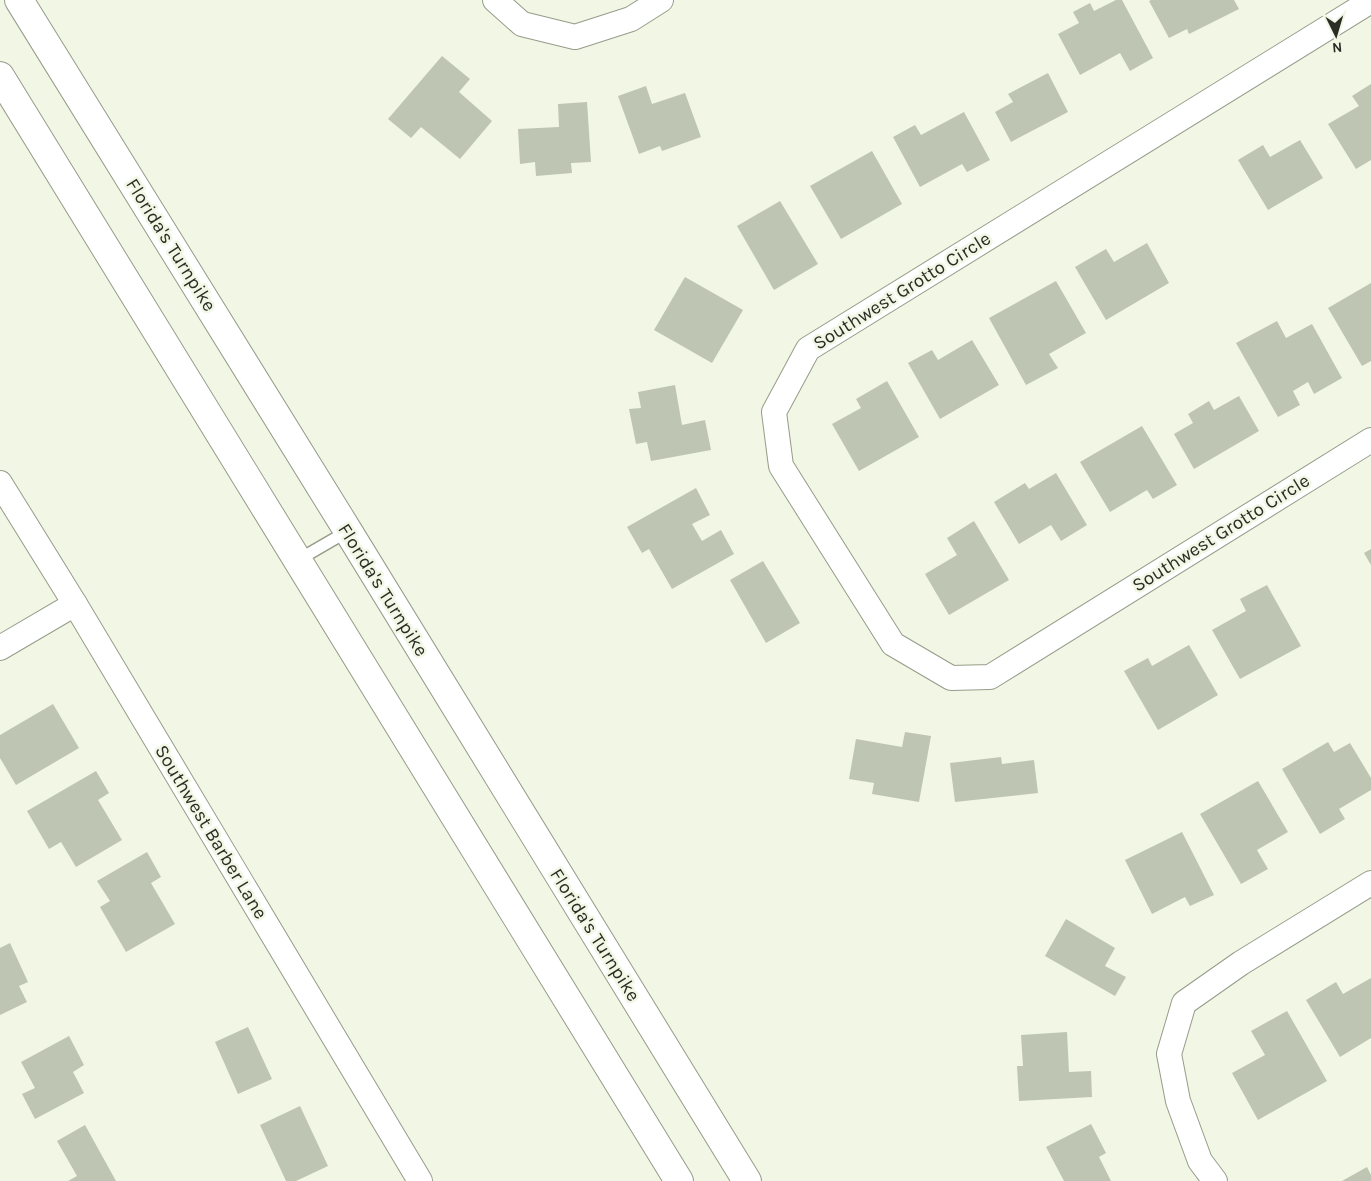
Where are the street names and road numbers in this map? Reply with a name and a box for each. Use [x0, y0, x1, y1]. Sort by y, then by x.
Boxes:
street label: Florida's Turnpike [121, 175, 221, 315]
street label: Southwest Grotto Circle [809, 227, 995, 355]
street label: Southwest Grotto Circle [1128, 469, 1314, 597]
street label: Florida's Turnpike [333, 520, 433, 660]
street label: Southwest Barber Lane [150, 741, 272, 923]
street label: Florida's Turnpike [545, 865, 645, 1005]

